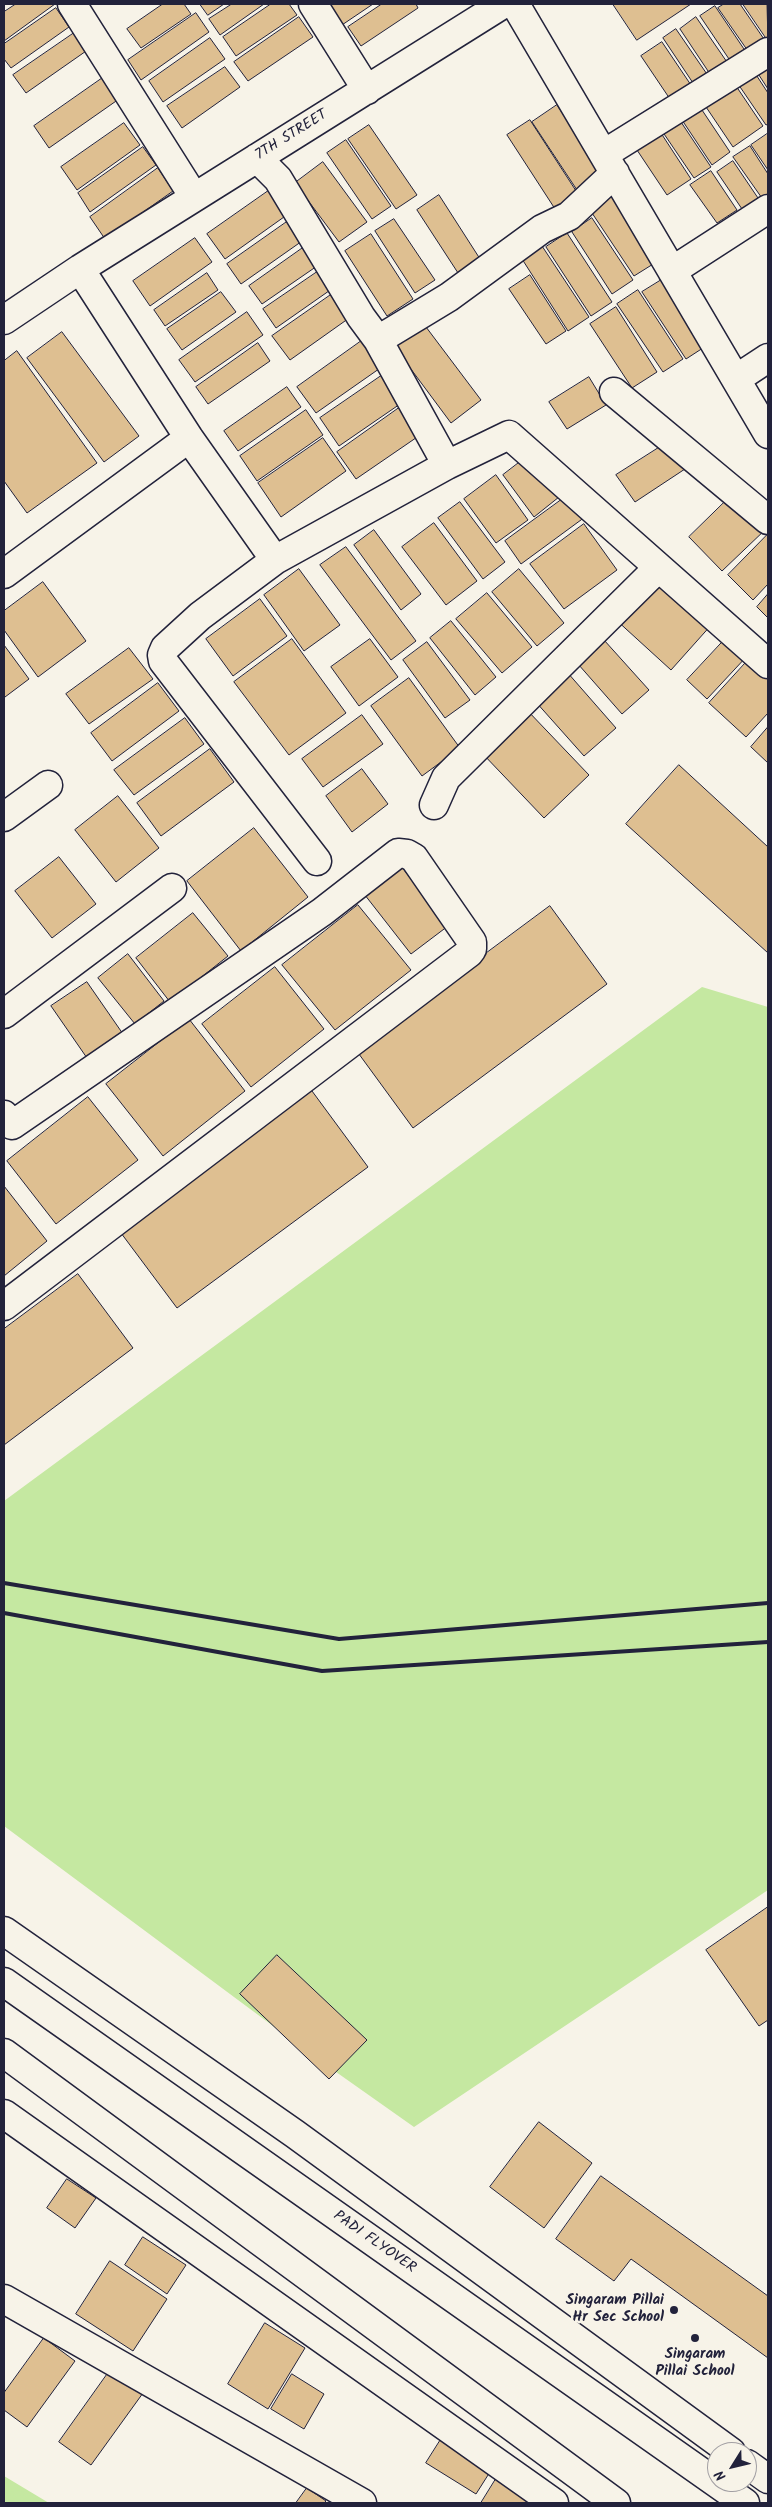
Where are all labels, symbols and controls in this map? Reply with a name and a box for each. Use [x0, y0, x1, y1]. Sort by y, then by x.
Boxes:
street label: 7TH STREET [253, 107, 331, 165]
street label: PADI FLYOVER [329, 2208, 419, 2278]
place label: Singaram Pillai Hr Sec School [566, 2292, 664, 2327]
marker: Singaram Pillai Hr Sec School [668, 2304, 680, 2316]
marker: Singaram Pillai School [689, 2332, 701, 2344]
place label: Singaram Pillai School [655, 2346, 735, 2381]
north arrow [707, 2442, 757, 2492]
text: N [709, 2465, 732, 2485]

